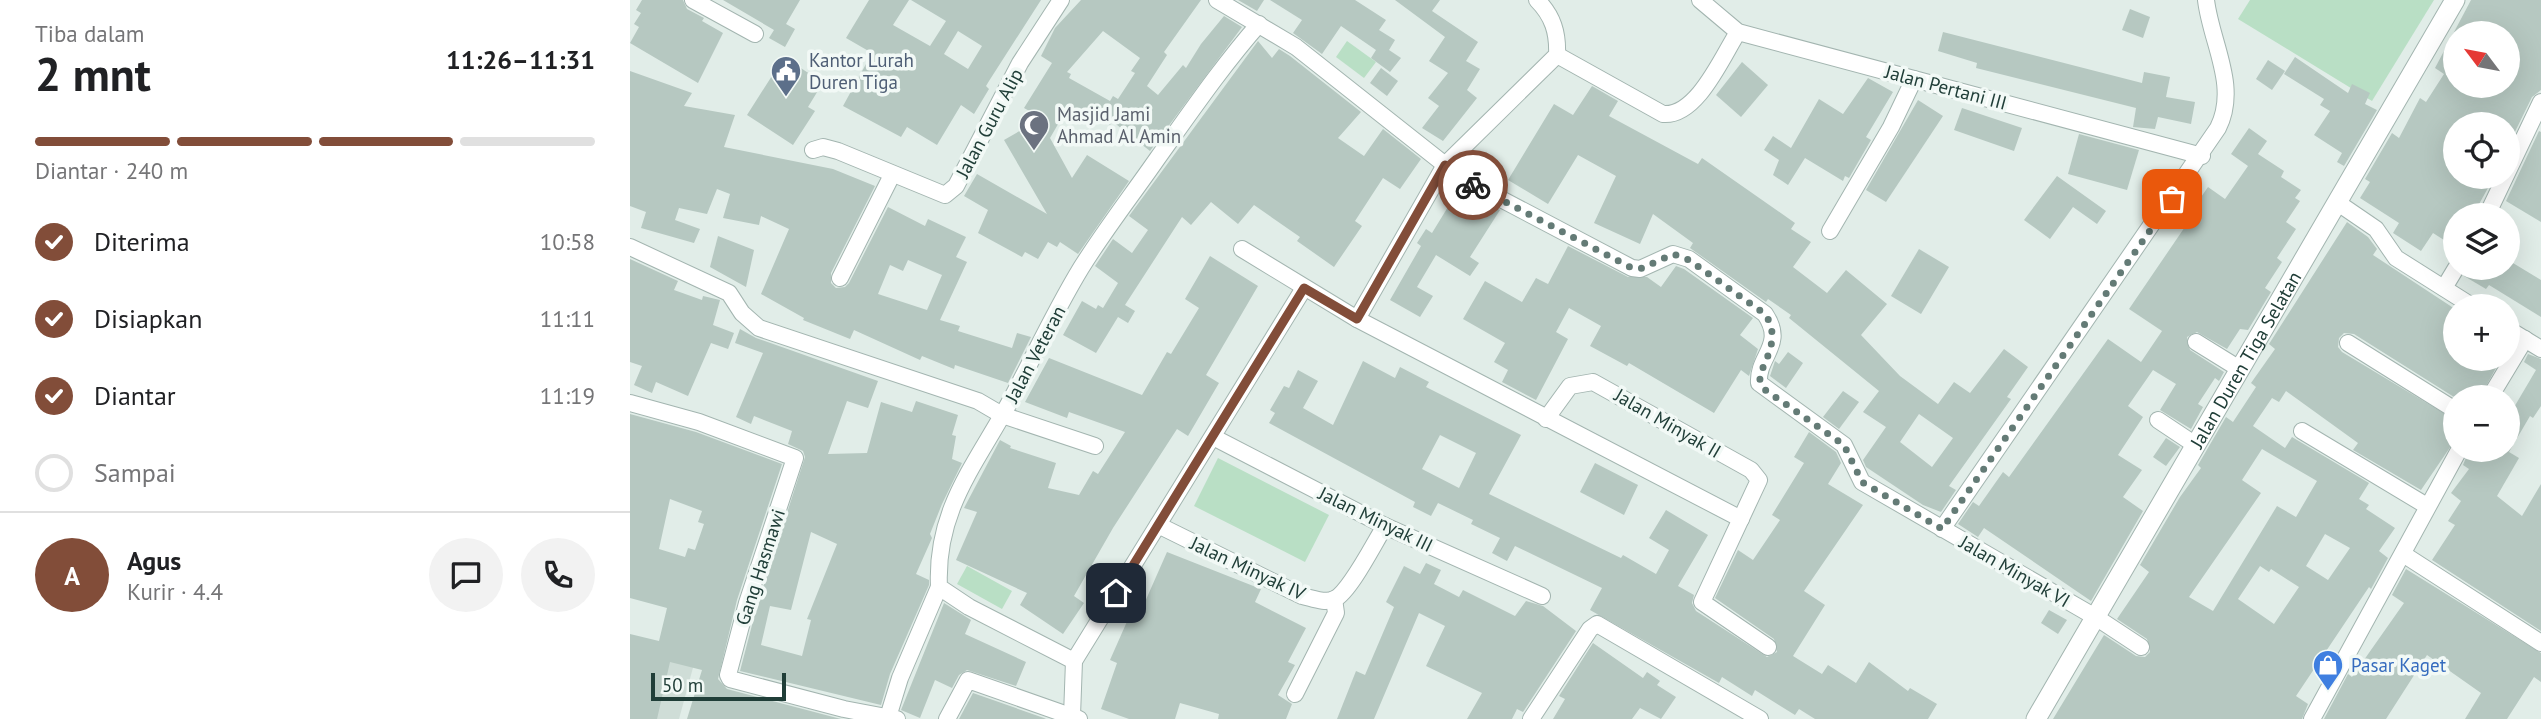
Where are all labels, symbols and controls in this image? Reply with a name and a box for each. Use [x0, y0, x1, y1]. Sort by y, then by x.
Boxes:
text: Tiba dalam [35, 19, 144, 48]
north arrow [2443, 21, 2520, 98]
map controls [2443, 21, 2520, 462]
text: 11:26–11:31 [446, 43, 595, 76]
text: 2 mnt [35, 44, 151, 104]
place label: Kantor Lurah Duren Tiga [809, 48, 914, 94]
public building icon: Kantor Lurah Duren Tiga [769, 54, 803, 98]
street label: Jalan Pertani III [1882, 59, 2009, 115]
street label: Jalan Guru Alip [950, 64, 1028, 183]
place label: Masjid Jami Ahmad Al Amin [1057, 102, 1181, 148]
mosque icon: Masjid Jami Ahmad Al Amin [1017, 108, 1051, 152]
button: locate [2443, 112, 2520, 189]
courier [1438, 150, 1508, 220]
text: Diantar · 240 m [35, 156, 188, 185]
icon: bike [1454, 166, 1492, 204]
pin [2142, 169, 2202, 229]
icon: bag [2153, 180, 2191, 218]
button: layers [2443, 203, 2520, 280]
icon: check [35, 223, 73, 261]
text: Diterima [94, 225, 190, 258]
text: 10:58 [540, 227, 595, 256]
street label: Jalan Duren Tiga Selatan [2184, 267, 2306, 453]
button: + [2443, 294, 2520, 371]
icon: check [35, 300, 73, 338]
street label: Jalan Veteran [999, 301, 1071, 407]
text: Disiapkan [94, 302, 202, 335]
text: 11:11 [540, 304, 595, 333]
icon: check [35, 377, 73, 415]
text: Diantar [94, 379, 176, 412]
text: 11:19 [540, 381, 595, 410]
street label: Jalan Minyak II [1610, 382, 1725, 463]
button: − [2443, 385, 2520, 462]
text: Sampai [94, 456, 176, 489]
street label: Jalan Minyak III [1314, 481, 1437, 557]
street label: Gang Hasmawi [730, 506, 790, 628]
street label: Jalan Minyak VI [1955, 529, 2074, 612]
street label: Jalan Minyak IV [1186, 530, 1309, 605]
button: chat [429, 538, 503, 612]
button: phone [521, 538, 595, 612]
text: Agus [127, 544, 181, 577]
text: A [64, 559, 80, 592]
pin [1086, 563, 1146, 623]
icon: home [1097, 574, 1135, 612]
text: Kurir · 4.4 [127, 577, 223, 606]
shop icon: Pasar Kaget [2311, 648, 2345, 692]
place label: Pasar Kaget [2351, 653, 2447, 677]
scale bar [651, 670, 786, 702]
text: 50 m [662, 673, 703, 697]

